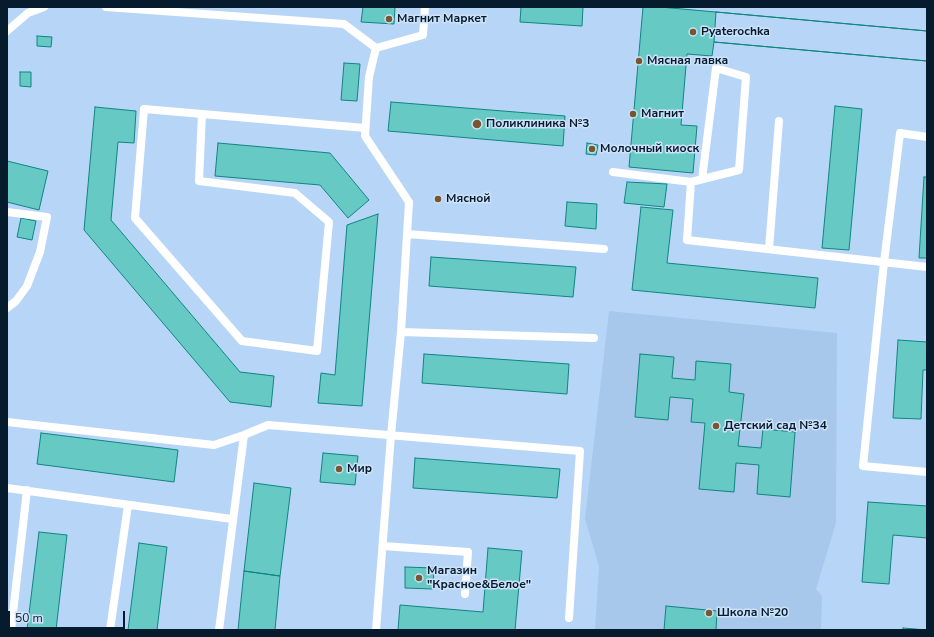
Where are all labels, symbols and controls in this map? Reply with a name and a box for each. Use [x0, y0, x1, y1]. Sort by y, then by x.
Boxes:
place label: Магнит Маркет [397, 12, 487, 26]
marker: Магнит Маркет [384, 14, 394, 24]
place label: Pyaterochka [701, 25, 770, 39]
marker: Pyaterochka [688, 27, 698, 37]
place label: Мясная лавка [647, 54, 728, 68]
marker: Мясная лавка [634, 56, 644, 66]
place label: Магнит [641, 107, 684, 121]
marker: Магнит [628, 109, 638, 119]
place label: Поликлиника №3 [486, 117, 589, 131]
marker: Поликлиника №3 [471, 118, 483, 130]
place label: Молочный киоск [600, 142, 699, 156]
marker: Молочный киоск [587, 144, 597, 154]
place label: Мясной [446, 192, 491, 206]
marker: Мясной [433, 194, 443, 204]
place label: Детский сад №34 [724, 419, 827, 433]
marker: Детский сад №34 [711, 421, 721, 431]
place label: Мир [347, 462, 372, 476]
marker: Мир [334, 464, 344, 474]
place label: Магазин "Красное&Белое" [427, 564, 531, 592]
marker: Магазин "Красное&Белое" [414, 573, 424, 583]
scale bar [10, 603, 127, 629]
place label: Школа №20 [717, 606, 788, 620]
marker: Школа №20 [704, 608, 714, 618]
text: 50 m [15, 610, 43, 626]

